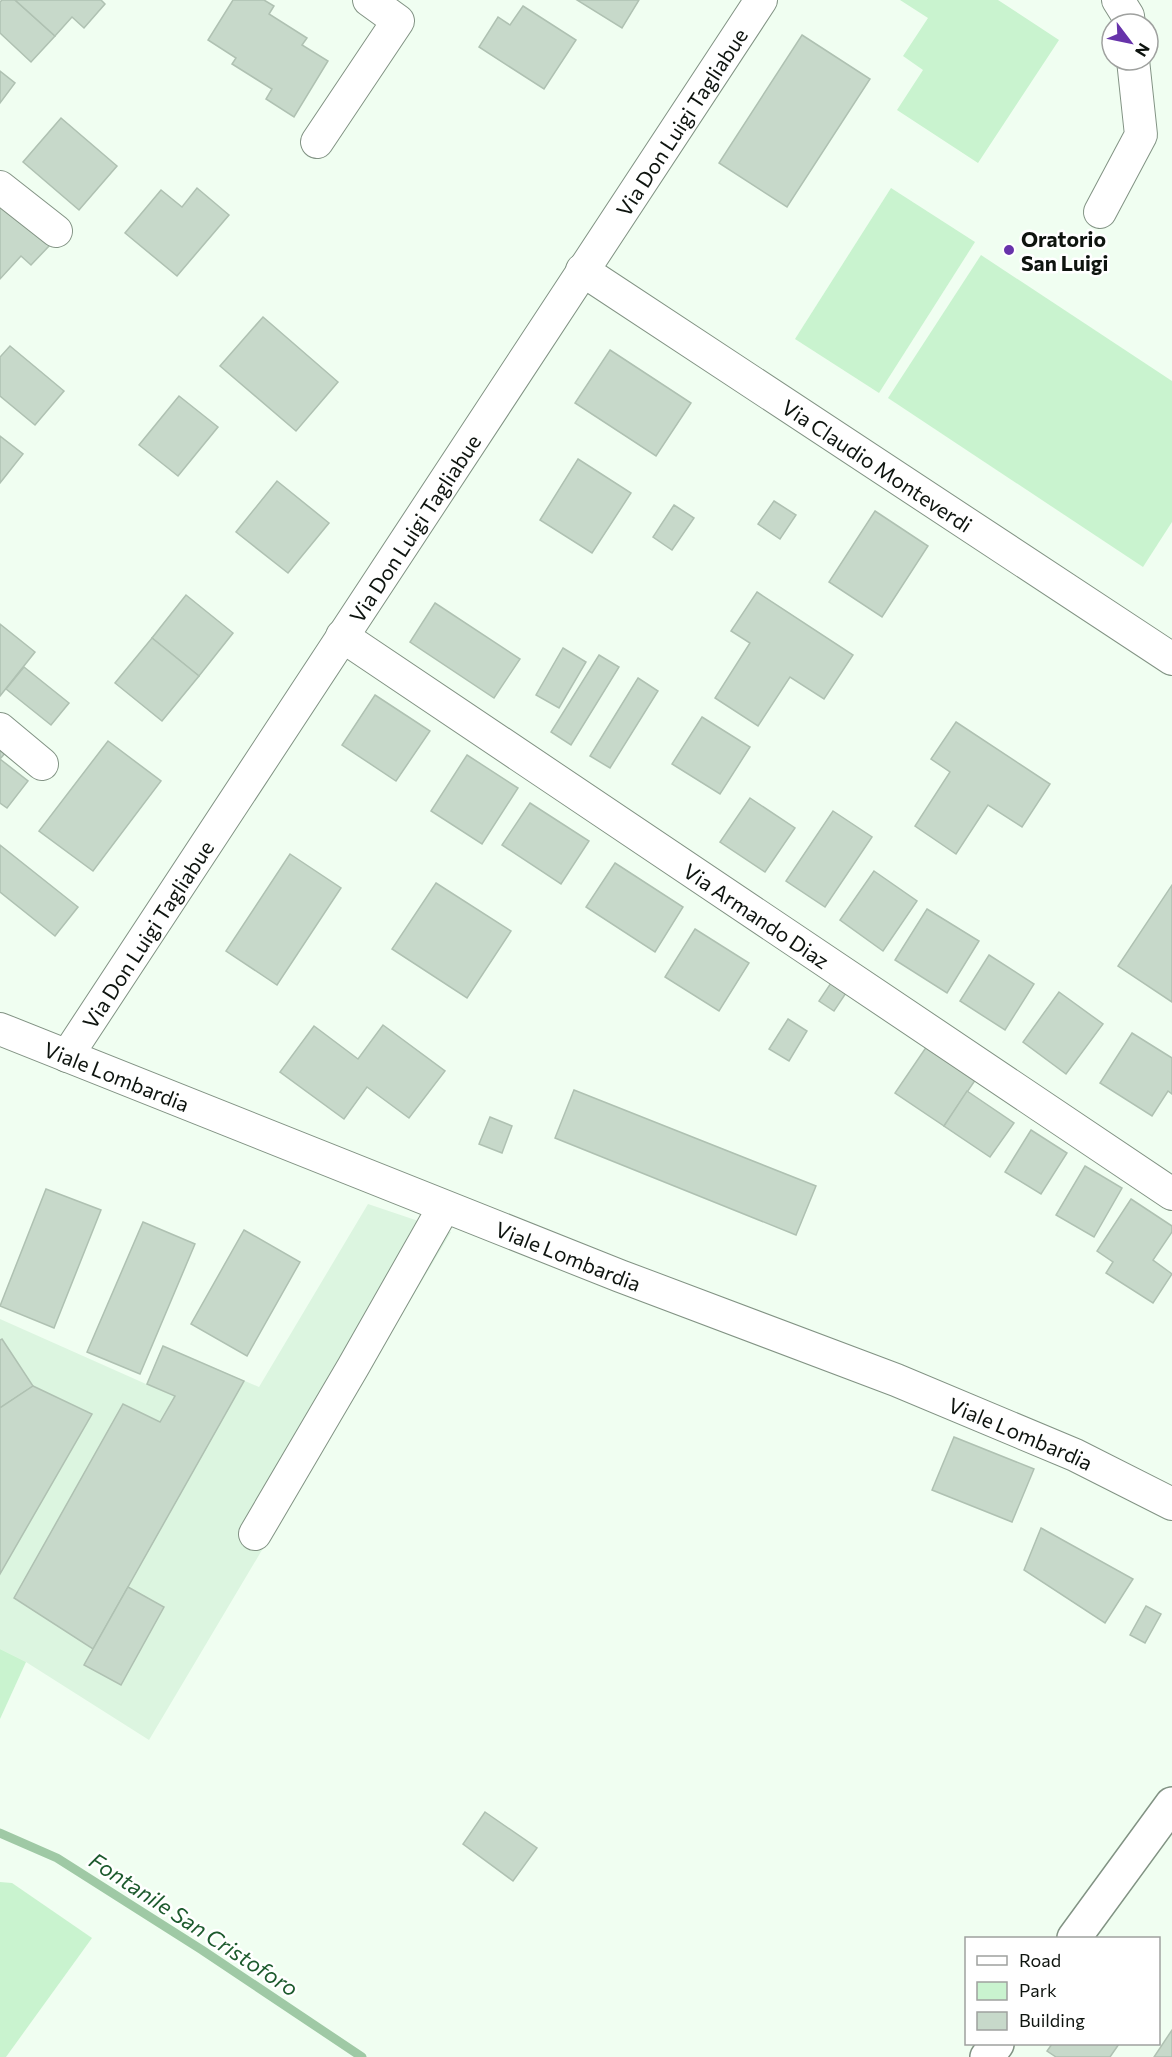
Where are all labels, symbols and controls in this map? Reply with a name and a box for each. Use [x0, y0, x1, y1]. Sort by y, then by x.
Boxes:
north arrow [1100, 12, 1160, 72]
street label: Via Don Luigi Tagliabue [610, 23, 752, 220]
text: N [1132, 40, 1154, 60]
place label: Oratorio San Luigi [1021, 226, 1108, 275]
marker: Oratorio San Luigi [1002, 243, 1016, 257]
street label: Via Claudio Monteverdi [778, 393, 977, 537]
street label: Via Don Luigi Tagliabue [343, 429, 485, 627]
street label: Via Don Luigi Tagliabue [76, 835, 218, 1033]
street label: Via Armando Diaz [679, 857, 835, 973]
street label: Viale Lombardia [41, 1035, 193, 1116]
street label: Viale Lombardia [492, 1215, 645, 1295]
street label: Viale Lombardia [945, 1391, 1097, 1475]
water label: Fontanile San Cristoforo [85, 1846, 303, 2002]
legend [965, 1937, 1160, 2045]
text: Road [1019, 1949, 1061, 1971]
text: Park [1019, 1979, 1057, 2001]
text: Building [1019, 2009, 1085, 2031]

